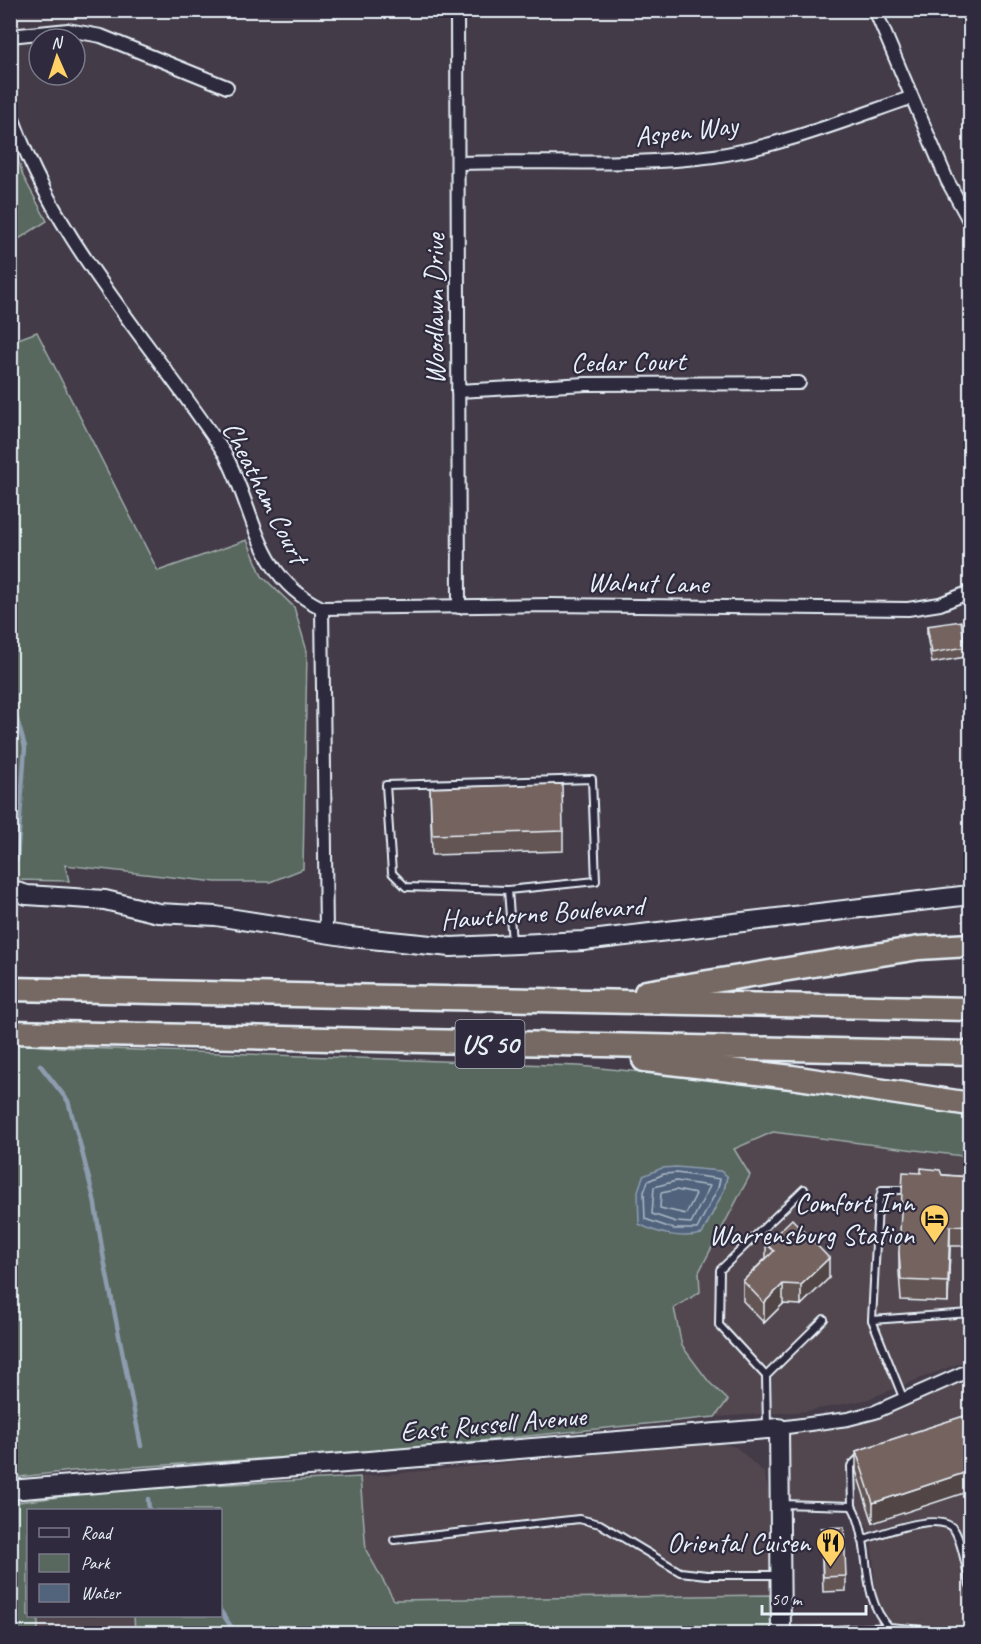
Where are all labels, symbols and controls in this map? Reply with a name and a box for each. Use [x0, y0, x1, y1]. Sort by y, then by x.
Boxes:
north arrow [27, 27, 87, 87]
text: N [51, 33, 65, 53]
street label: Aspen Way [633, 107, 742, 154]
street label: Woodlawn Drive [417, 232, 452, 384]
street label: Cedar Court [570, 343, 688, 380]
street label: Cheatham Court [215, 415, 318, 573]
street label: Walnut Lane [587, 564, 711, 601]
street label: Hawthorne Boulevard [439, 888, 649, 937]
road number: US 50 [456, 1020, 524, 1068]
place label: Comfort Inn Warrensburg Station [709, 1185, 915, 1252]
hotel icon: Comfort Inn Warrensburg Station [919, 1202, 951, 1244]
street label: East Russell Avenue [399, 1398, 589, 1449]
legend [27, 1509, 222, 1617]
text: Road [81, 1522, 114, 1544]
place label: Oriental Cuisen [667, 1525, 811, 1560]
restaurant icon: Oriental Cuisen [815, 1526, 847, 1568]
text: Park [81, 1552, 111, 1574]
scale bar [762, 1578, 866, 1616]
text: Water [81, 1582, 122, 1604]
text: 50 m [771, 1588, 804, 1610]

